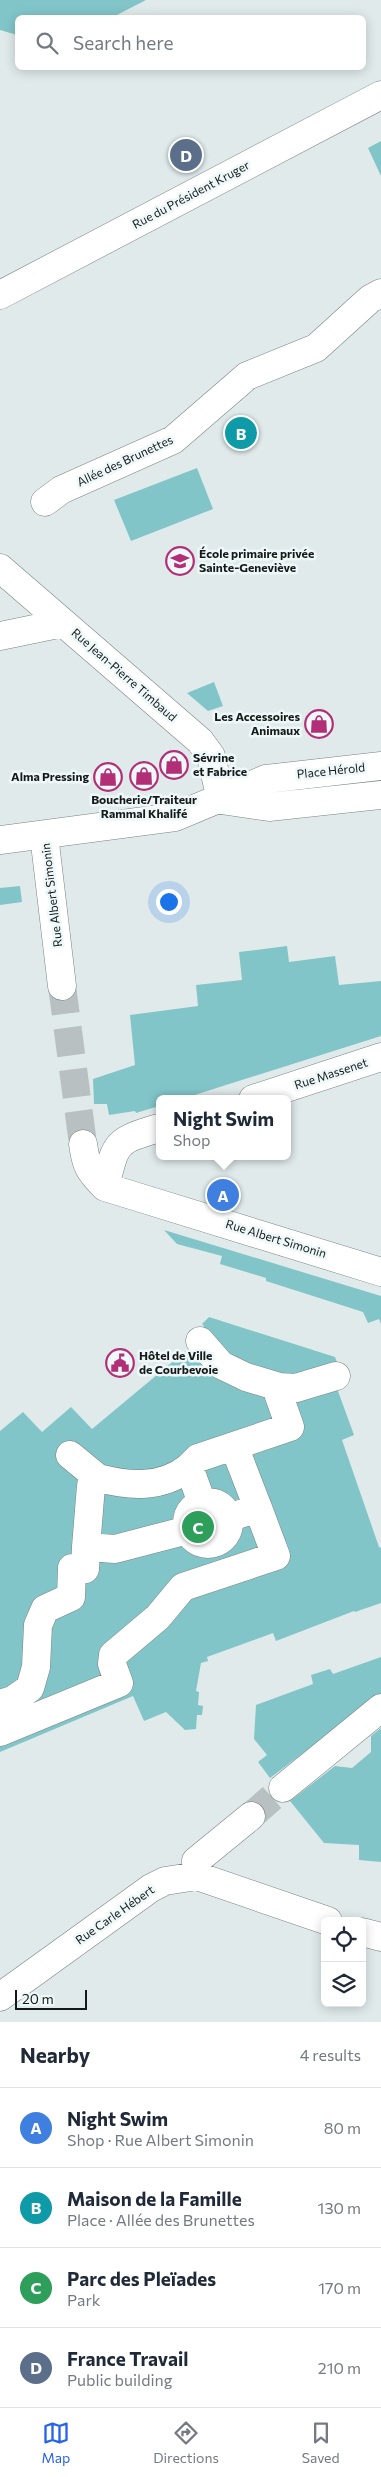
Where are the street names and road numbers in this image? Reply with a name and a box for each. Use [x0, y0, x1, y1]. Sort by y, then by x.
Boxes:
street label: Rue du Président Kruger [130, 157, 252, 231]
street label: Allée des Brunettes [74, 432, 175, 488]
street label: Rue Jean-Pierre Timbaud [69, 625, 180, 724]
street label: Place Hérold [296, 759, 366, 781]
street label: Rue Albert Simonin [38, 842, 64, 948]
street label: Rue Massenet [292, 1055, 369, 1091]
street label: Rue Albert Simonin [224, 1216, 328, 1260]
street label: Rue Carle Hébert [72, 1882, 156, 1947]

